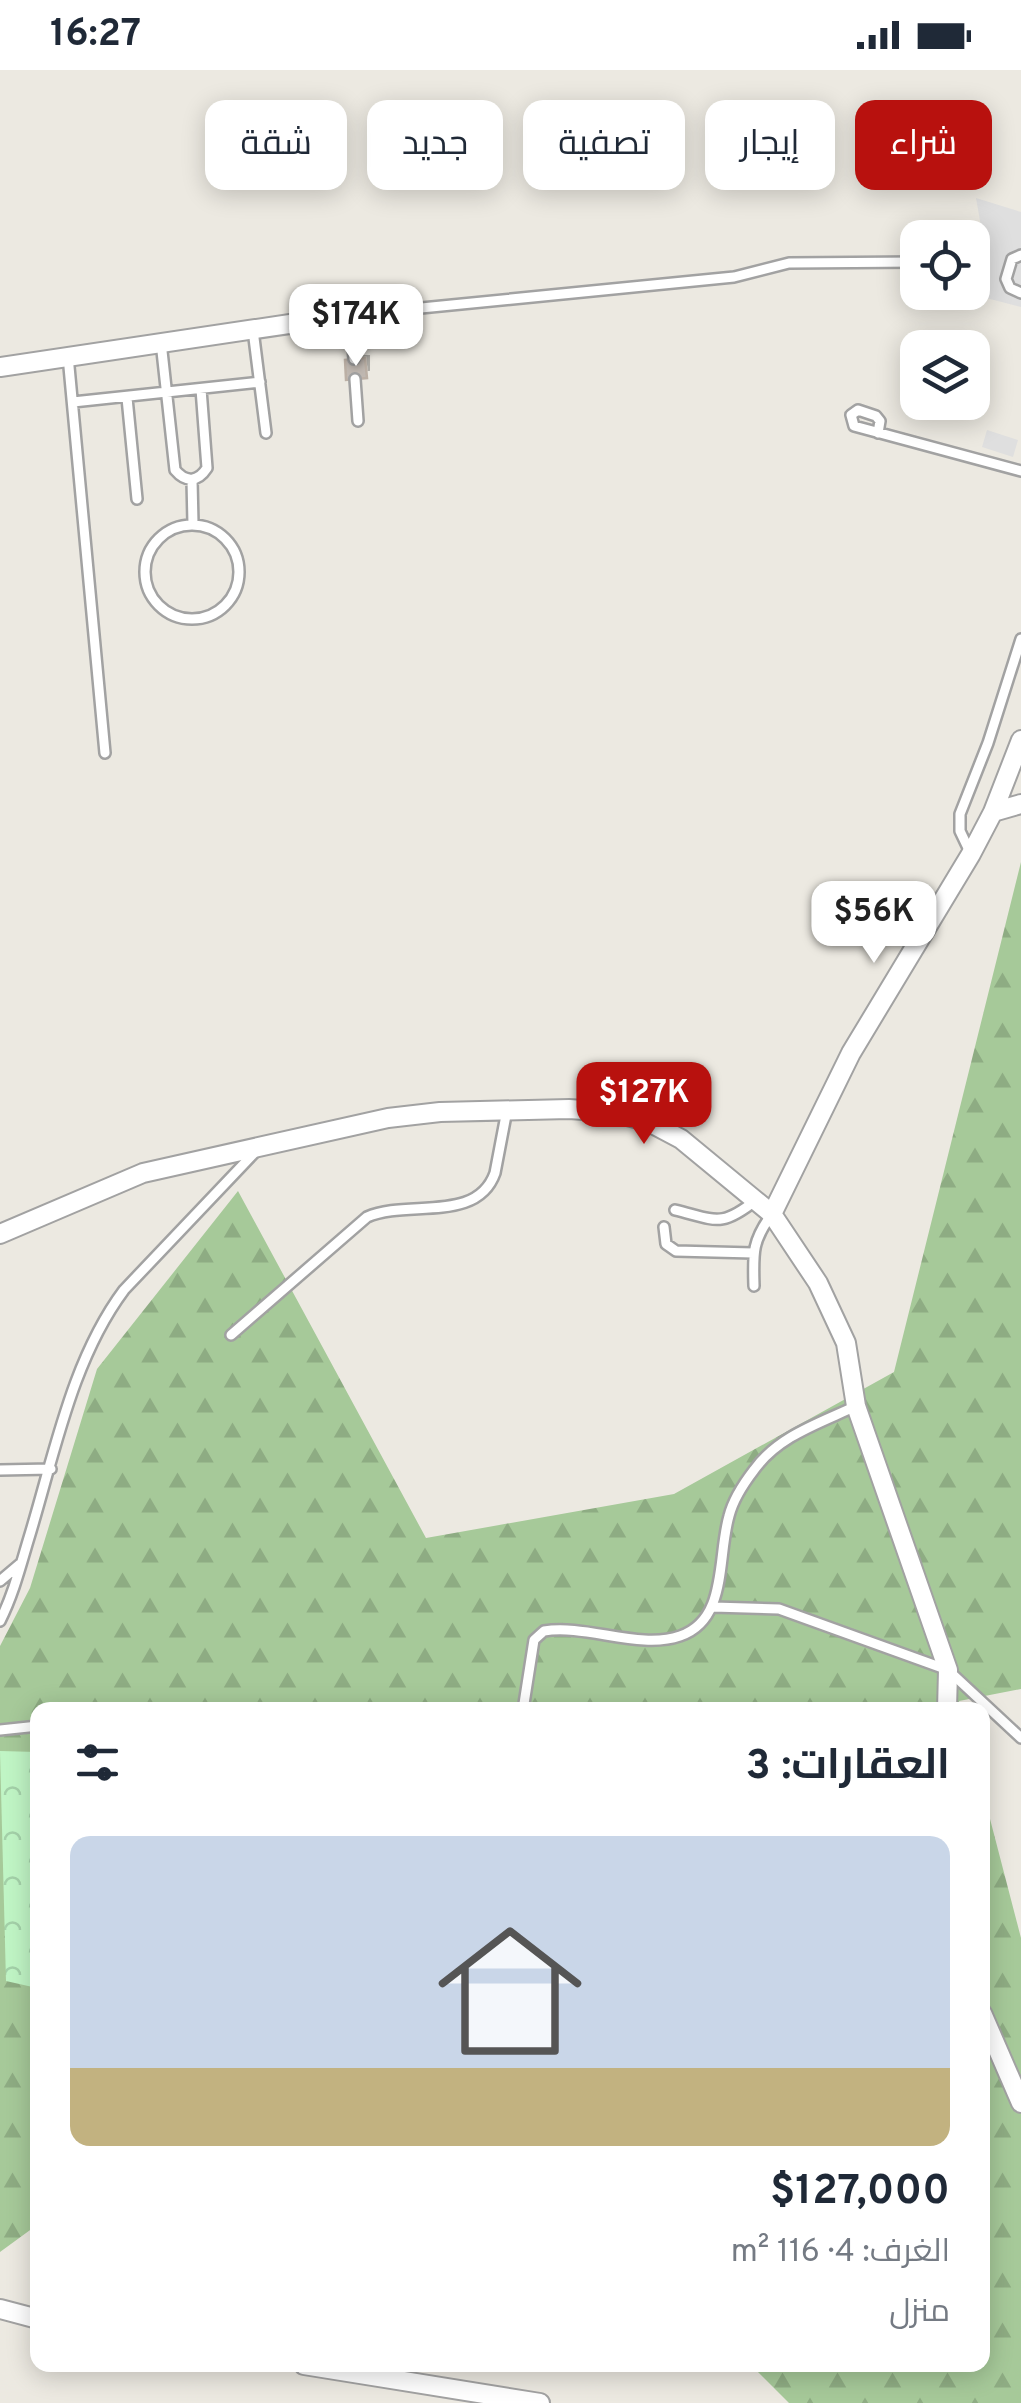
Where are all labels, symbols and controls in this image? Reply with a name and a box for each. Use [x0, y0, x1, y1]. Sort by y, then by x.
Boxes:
text: 16:27 [50, 11, 141, 60]
chip: شقة [205, 100, 347, 190]
chip: جديد [367, 100, 503, 190]
chip: تصفية [523, 100, 685, 190]
chip: إيجار [705, 100, 835, 190]
chip: شراء [855, 100, 992, 190]
map controls [900, 220, 990, 420]
button: locate [900, 220, 990, 310]
pin: $174K [286, 284, 426, 369]
text: $174K [311, 296, 401, 336]
button: layers [900, 330, 990, 420]
pin: $56K [815, 881, 933, 966]
text: $56K [833, 893, 915, 933]
pin: $127K [574, 1062, 714, 1147]
text: $127K [598, 1074, 690, 1114]
icon: filters [70, 1735, 125, 1790]
text: العقارات: 3 [746, 1741, 950, 1794]
icon: home [420, 1901, 600, 2081]
text: $127,000 [770, 2166, 950, 2219]
text: الغرف: 4 · 116 m² [731, 2233, 950, 2273]
text: منزل [889, 2293, 950, 2333]

